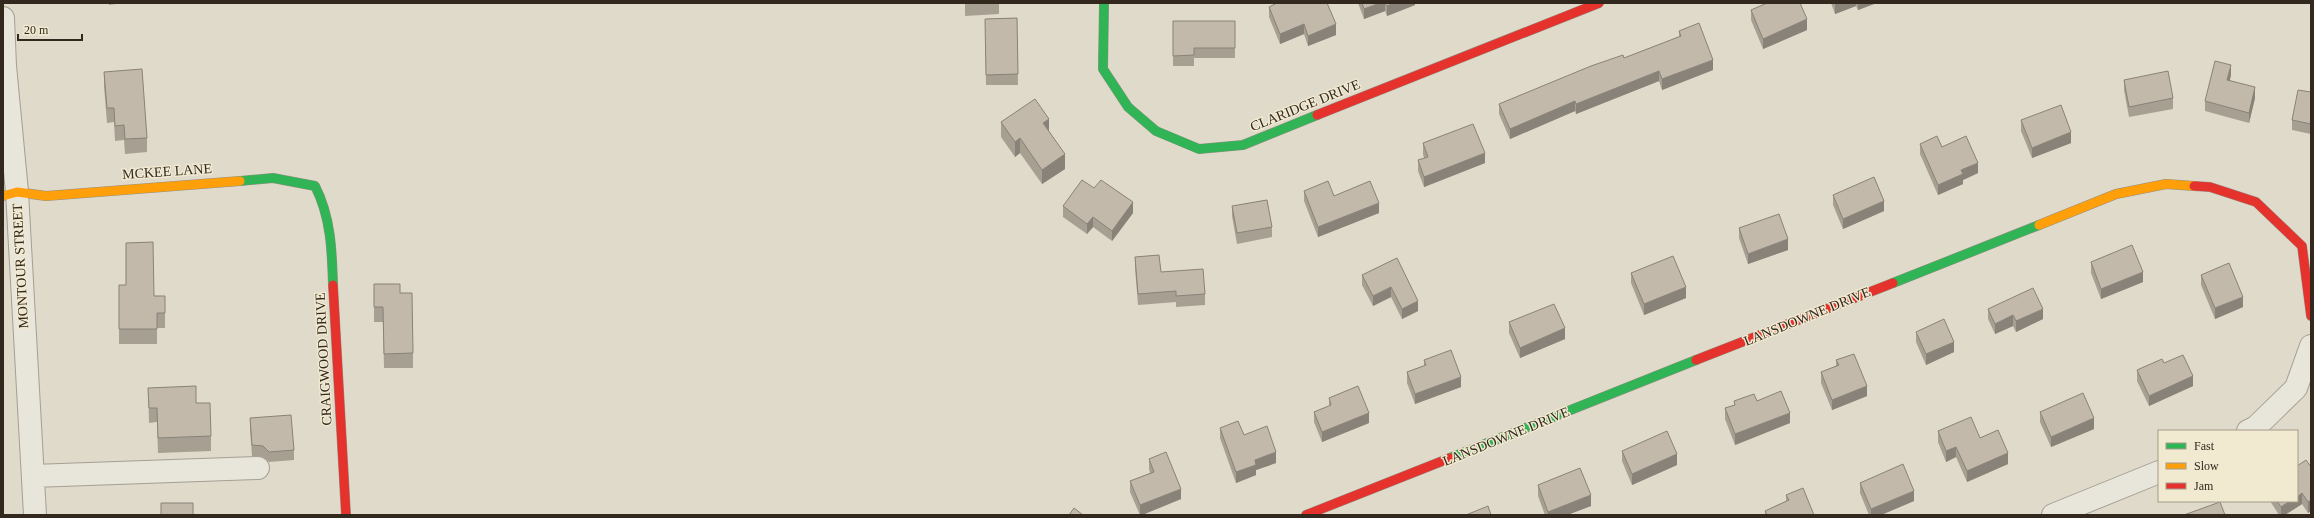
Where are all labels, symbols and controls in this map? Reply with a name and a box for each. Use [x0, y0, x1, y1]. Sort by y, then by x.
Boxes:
scale bar [18, 16, 82, 42]
text: 20 m [24, 23, 49, 37]
street label: CLARIDGE DRIVE [1248, 77, 1362, 134]
street label: MCKEE LANE [122, 161, 212, 182]
street label: MONTOUR STREET [10, 203, 31, 329]
street label: LANSDOWNE DRIVE [1742, 284, 1873, 349]
street label: CRAIGWOOD DRIVE [313, 292, 334, 426]
street label: LANSDOWNE DRIVE [1441, 404, 1572, 469]
legend [2158, 430, 2298, 502]
text: Fast [2194, 439, 2215, 453]
text: Slow [2194, 459, 2219, 473]
text: Jam [2194, 479, 2214, 493]

